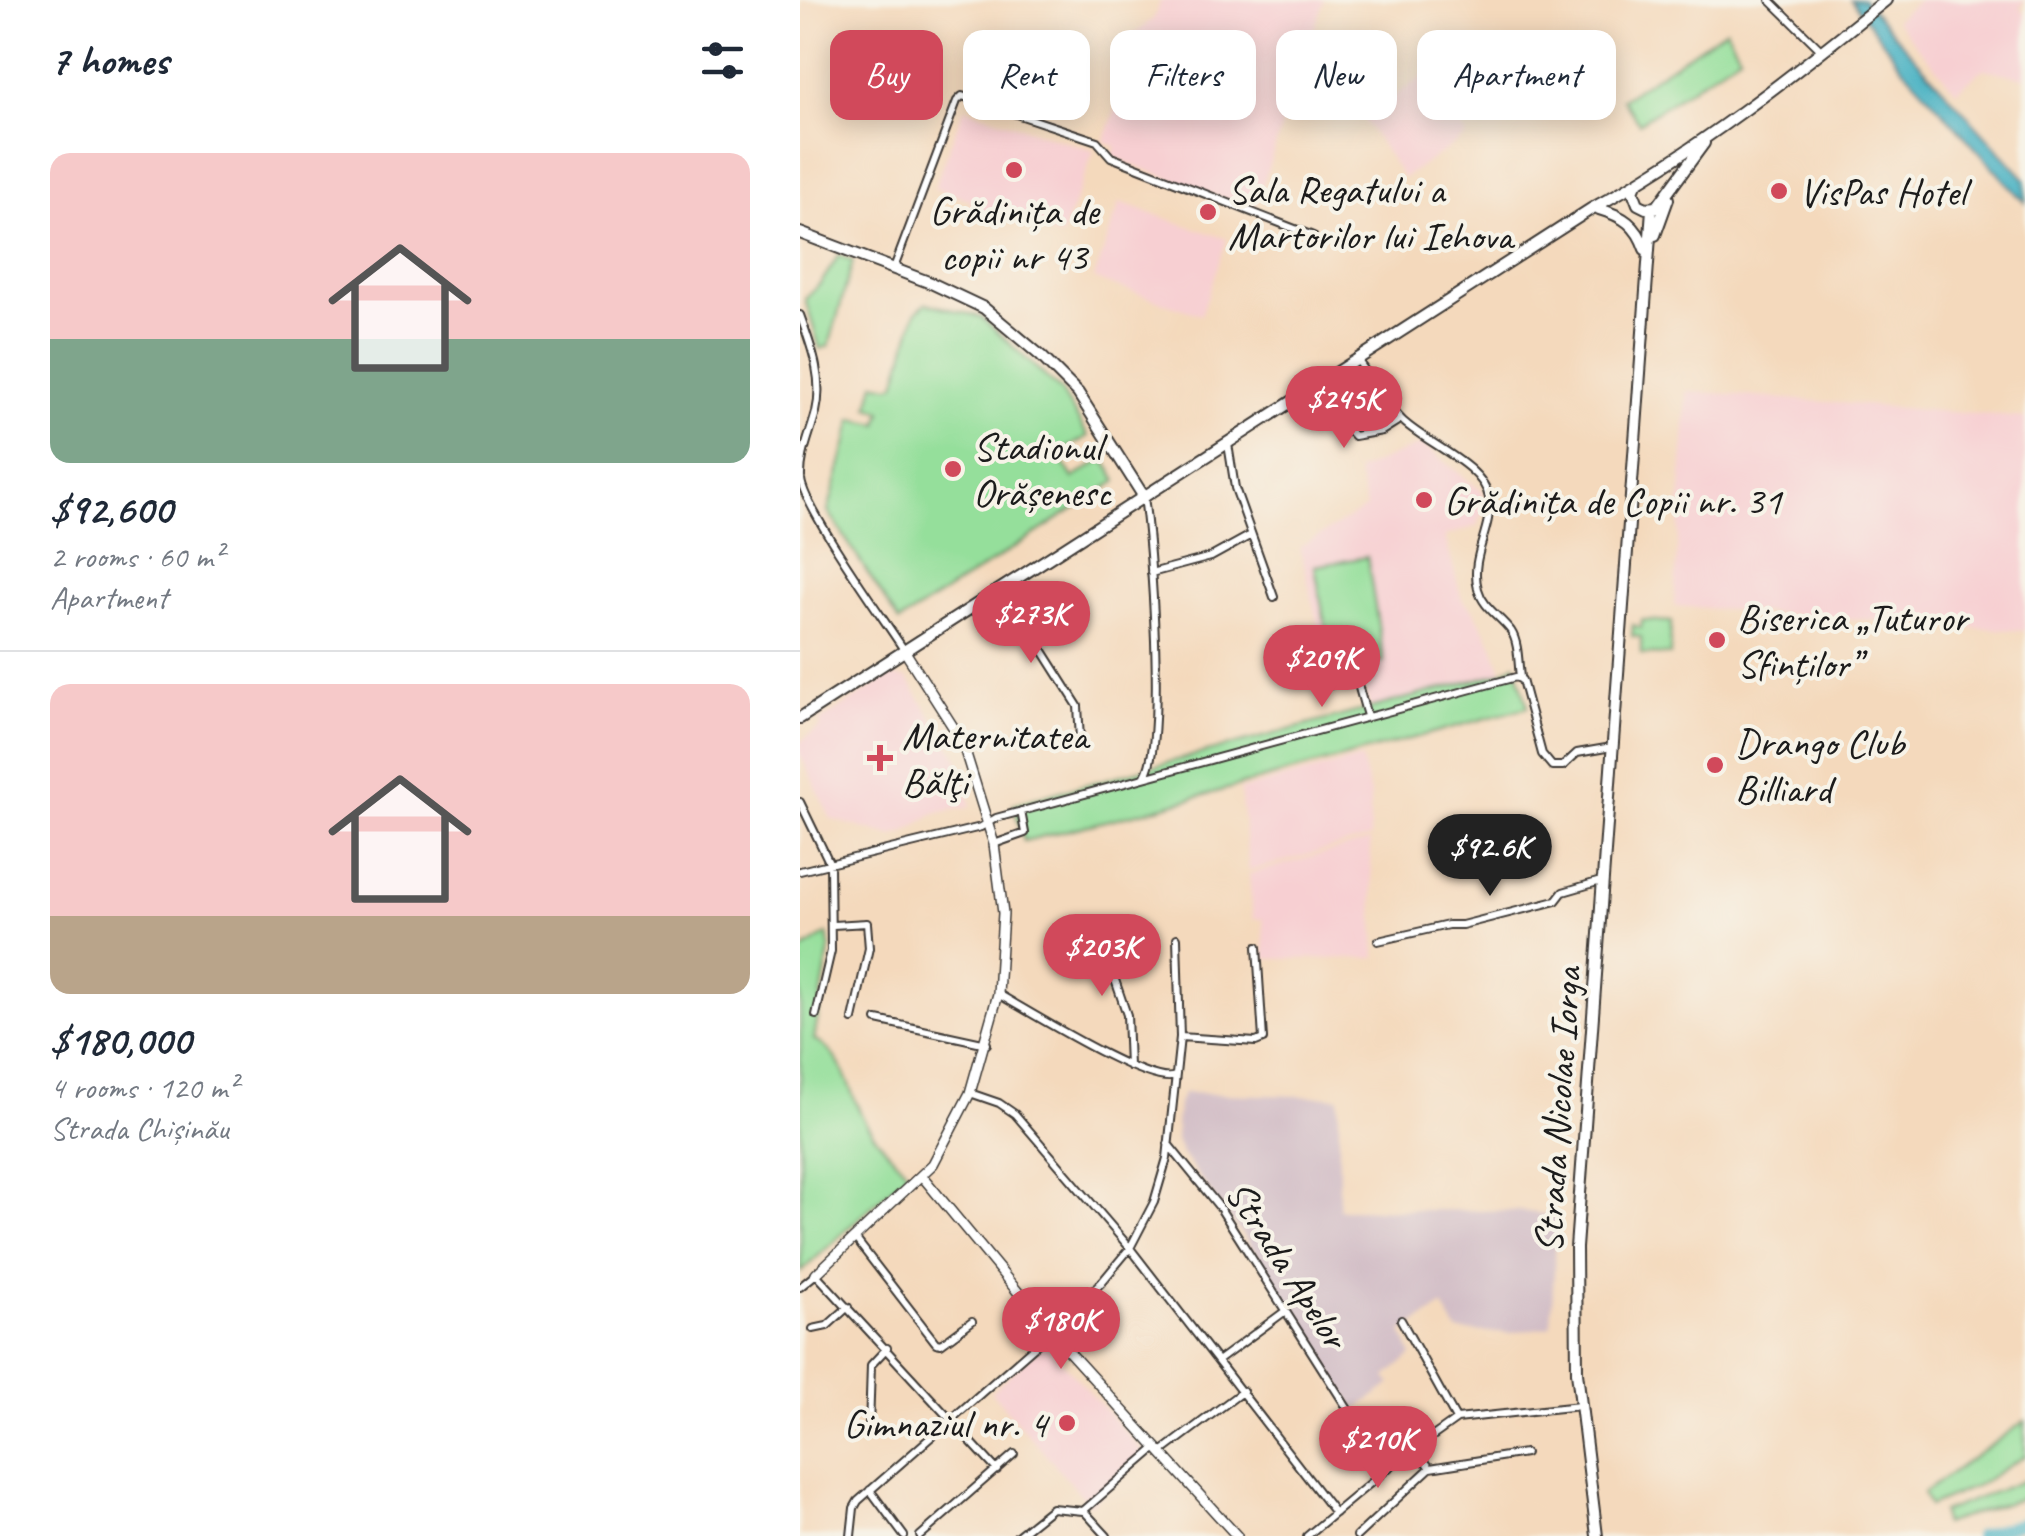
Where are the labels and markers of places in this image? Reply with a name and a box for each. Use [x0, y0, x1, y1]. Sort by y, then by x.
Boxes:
marker: Grădinița de copii nr 43 [1003, 159, 1025, 181]
place label: Sala Regatului a Martorilor lui Iehova [1228, 165, 1516, 261]
place label: VisPas Hotel [1799, 167, 1973, 217]
marker: VisPas Hotel [1768, 180, 1790, 202]
place label: Grădinița de copii nr 43 [929, 186, 1102, 282]
marker: Sala Regatului a Martorilor lui Iehova [1197, 201, 1219, 223]
pin: $245K [1274, 366, 1414, 451]
place label: Stadionul Orășenesc [973, 422, 1112, 518]
marker: Stadionul Orășenesc [942, 458, 964, 480]
place label: Grădinița de Copii nr. 31 [1444, 476, 1784, 526]
marker: Grădinița de Copii nr. 31 [1413, 489, 1435, 511]
pin: $273K [961, 581, 1101, 666]
place label: Biserica „Tuturor Sfinților” [1737, 593, 1971, 689]
pin: $209K [1252, 625, 1392, 710]
marker: Biserica „Tuturor Sfinților” [1706, 629, 1728, 651]
place label: Maternitatea Bălţi [902, 711, 1091, 807]
place label: Drango Club Billiard [1735, 718, 1907, 814]
marker: Maternitatea Bălţi [867, 745, 893, 771]
marker: Drango Club Billiard [1704, 754, 1726, 776]
pin: $92.6K [1409, 814, 1571, 899]
pin: $203K [1032, 914, 1172, 999]
pin: $180K [991, 1287, 1131, 1372]
place label: Gimnaziul nr. 4 [843, 1399, 1051, 1449]
pin: $210K [1308, 1406, 1448, 1491]
marker: Gimnaziul nr. 4 [1056, 1412, 1078, 1434]

